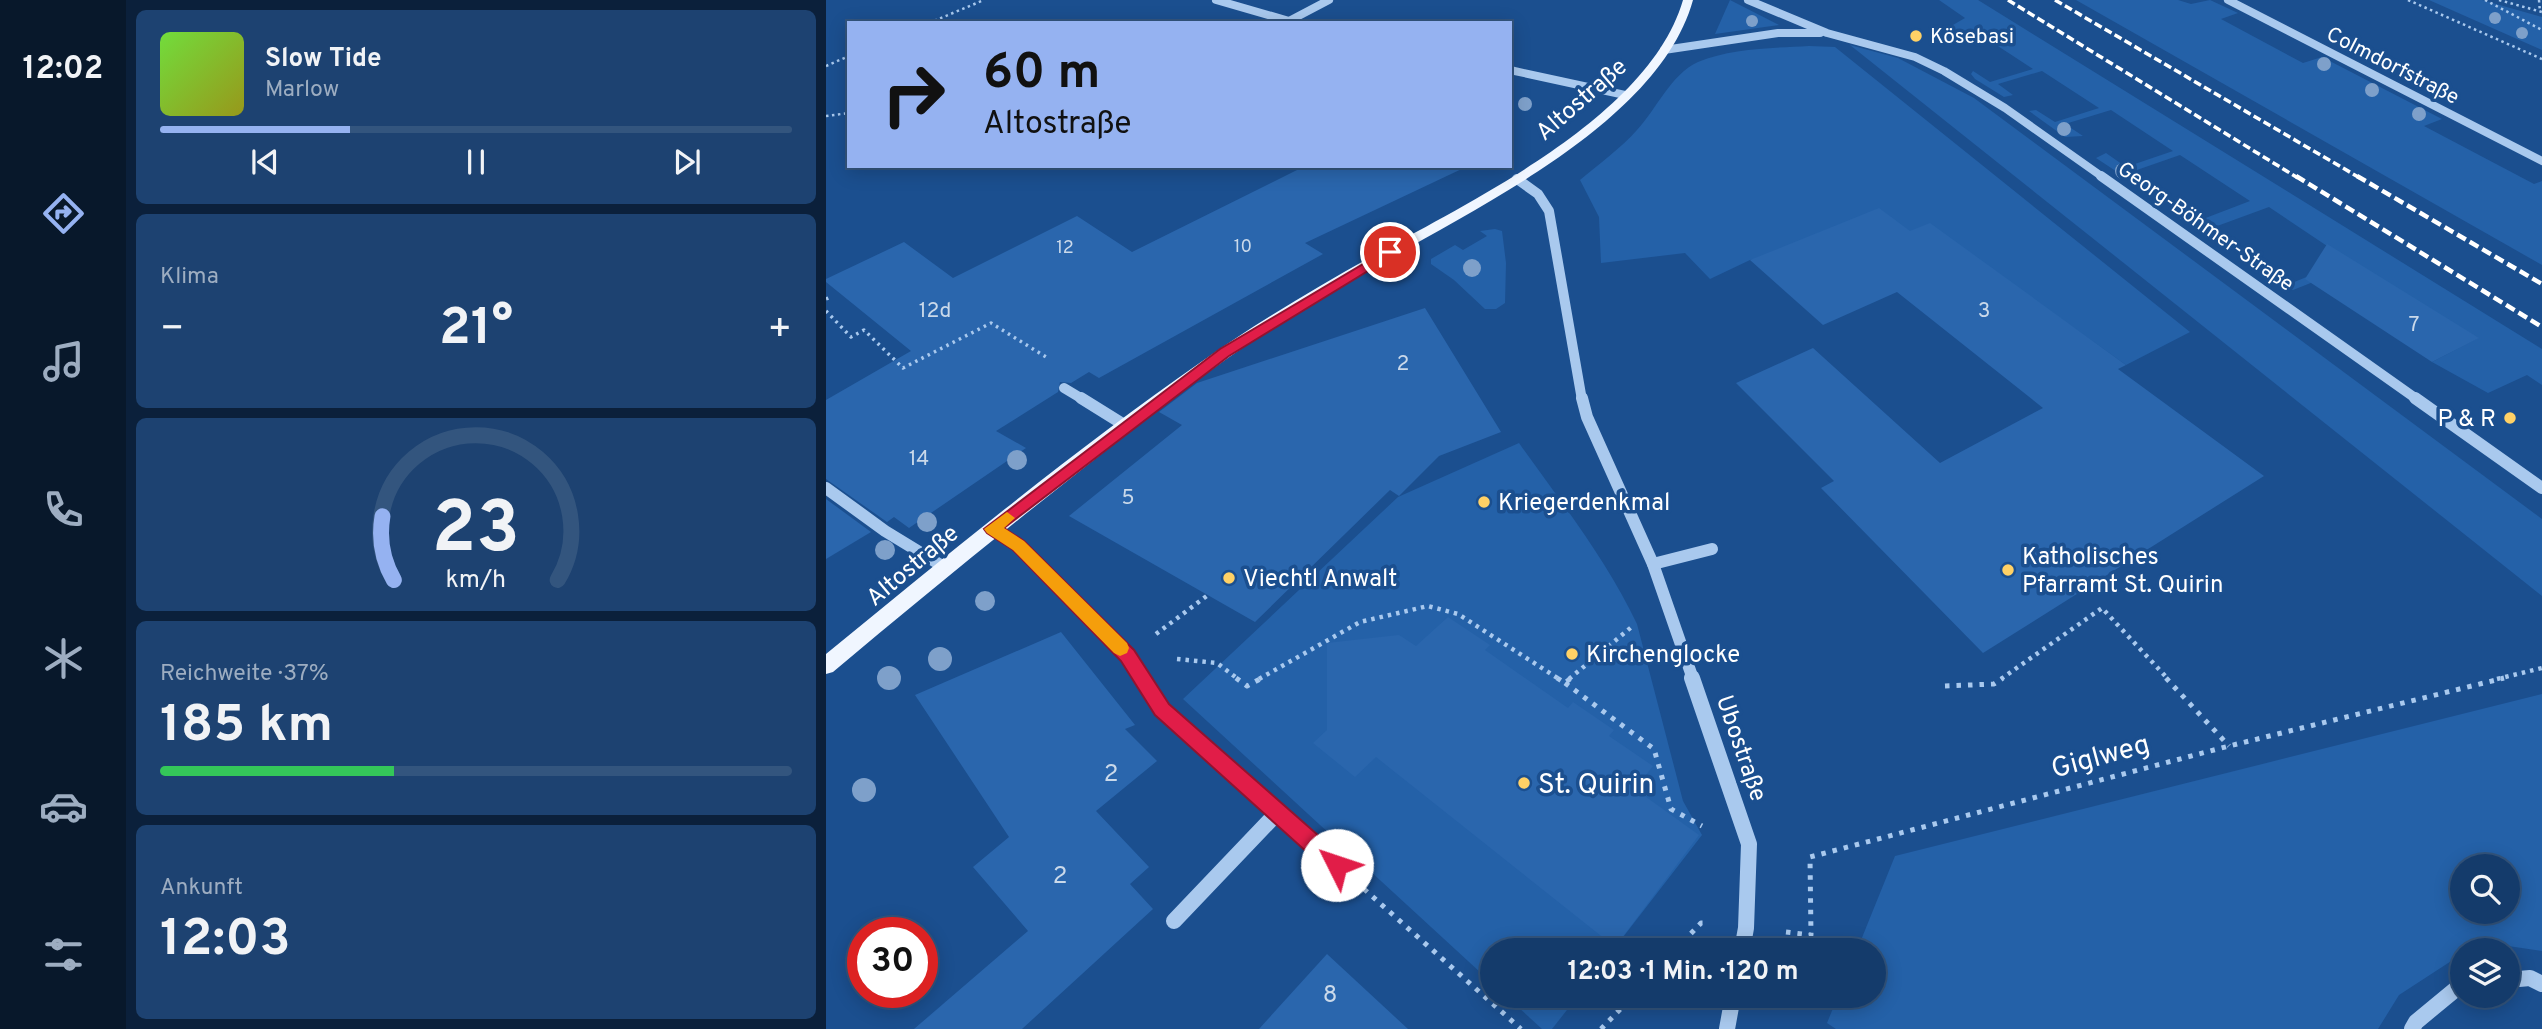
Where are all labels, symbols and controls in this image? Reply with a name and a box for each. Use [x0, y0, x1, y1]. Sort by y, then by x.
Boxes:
street label: Colmdorfstraße [2321, 21, 2463, 111]
place label: Kösebasi [1930, 24, 2014, 51]
marker: Kösebasi [1908, 28, 1924, 44]
text: Slow Tide [265, 43, 382, 76]
text: 60 m [983, 44, 1101, 106]
icon: right [868, 49, 959, 140]
text: 12:02 [23, 50, 103, 90]
street label: Altostraße [1530, 53, 1634, 148]
text: Marlow [265, 76, 339, 105]
text: Altostraße [983, 105, 1131, 145]
icon: previous [246, 143, 284, 181]
icon: pause [457, 143, 495, 181]
icon: next [668, 143, 706, 181]
street label: Georg-Böhmer-Straße [2112, 156, 2299, 298]
icon: directions [39, 189, 88, 238]
pin [1360, 222, 1420, 282]
icon: arrive [1371, 233, 1409, 271]
house number: 10 [1234, 236, 1252, 259]
house number: 12 [1056, 237, 1074, 260]
text: Klima [160, 263, 219, 292]
text: 21° [439, 297, 513, 363]
house number: 12d [919, 298, 951, 325]
house number: 3 [1978, 298, 1990, 325]
text: − [160, 306, 185, 355]
text: + [767, 306, 792, 355]
house number: 7 [2409, 312, 2420, 339]
icon: music [39, 337, 88, 386]
house number: 2 [1397, 351, 1409, 378]
place label: P & R [2437, 405, 2496, 435]
marker: P & R [2502, 410, 2518, 426]
house number: 14 [909, 446, 929, 473]
icon: phone [39, 485, 88, 534]
house number: 5 [1121, 485, 1135, 512]
text: 23 [432, 487, 520, 579]
place label: Kriegerdenkmal [1498, 489, 1670, 519]
marker: Kriegerdenkmal [1476, 494, 1492, 510]
street label: Altostraße [861, 519, 966, 614]
place label: Katholisches Pfarramt St. Quirin [2022, 543, 2223, 601]
marker: Katholisches Pfarramt St. Quirin [2000, 562, 2016, 578]
text: km/h [446, 565, 506, 597]
place label: Viechtl Anwalt [1243, 565, 1397, 595]
marker: Viechtl Anwalt [1221, 570, 1237, 586]
icon: climate [39, 634, 88, 683]
place label: Kirchenglocke [1586, 641, 1740, 671]
marker: Kirchenglocke [1564, 646, 1580, 662]
text: Reichweite · 37% [160, 660, 329, 689]
street label: Ubostraße [1708, 692, 1772, 806]
text: 185 km [160, 694, 333, 760]
street label: Giglweg [2048, 727, 2154, 788]
house number: 2 [1104, 760, 1118, 790]
place label: St. Quirin [1538, 768, 1654, 804]
marker: St. Quirin [1516, 775, 1532, 791]
icon: car [39, 782, 88, 831]
position arrow [1300, 828, 1374, 902]
map controls [2450, 854, 2520, 1008]
button: search [2450, 854, 2520, 924]
house number: 2 [1053, 862, 1067, 892]
text: Ankunft [160, 874, 243, 903]
text: 12:03 [160, 908, 291, 974]
speed limit sign: 30 [847, 917, 938, 1008]
icon: filters [39, 930, 88, 979]
button: layers [2450, 938, 2520, 1008]
text: 12:03 · 1 Min. · 120 m [1567, 956, 1799, 989]
house number: 8 [1323, 981, 1337, 1011]

